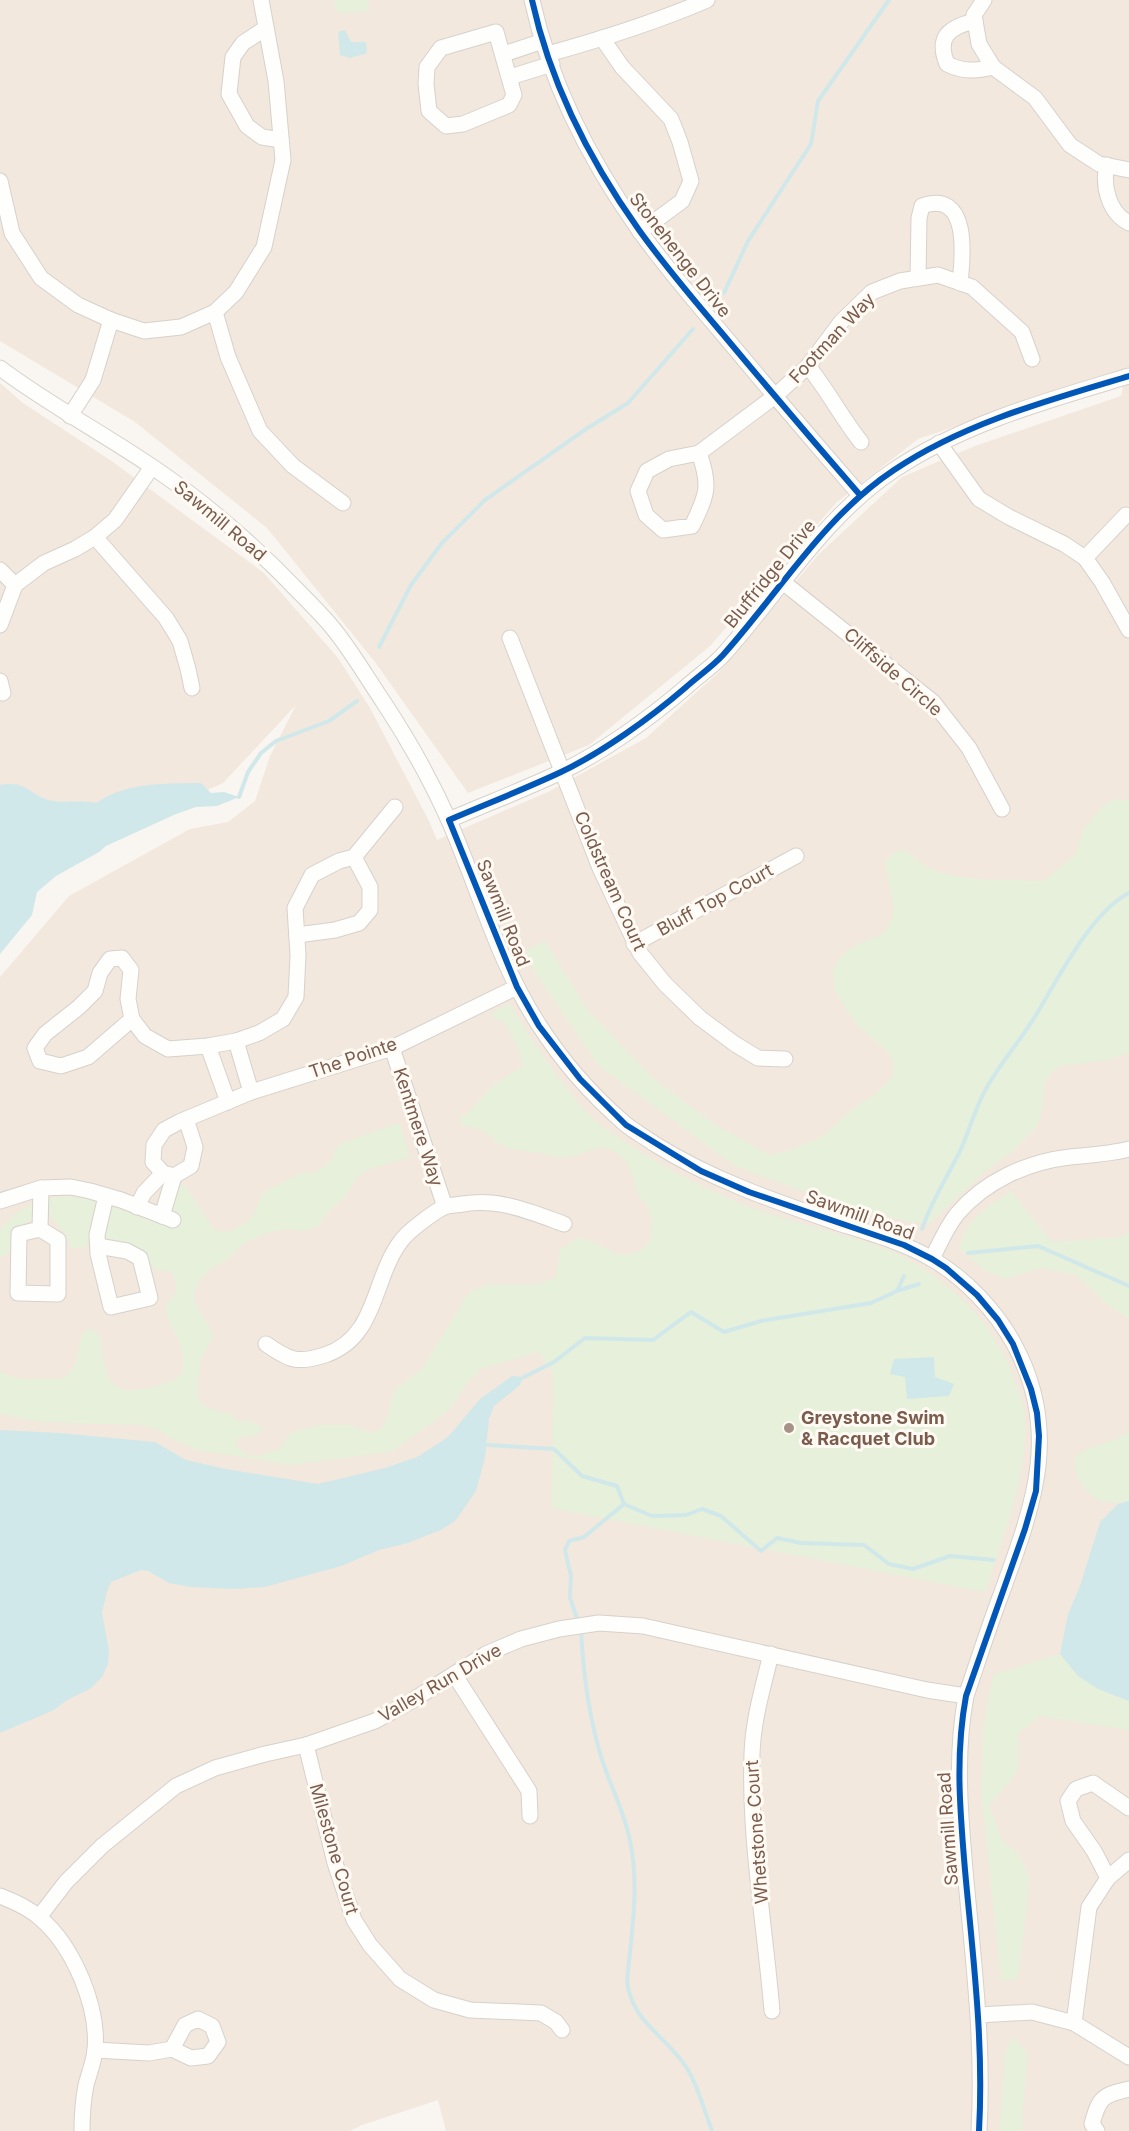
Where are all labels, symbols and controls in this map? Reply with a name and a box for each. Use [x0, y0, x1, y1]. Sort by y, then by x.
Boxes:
street label: Stonehenge Drive [625, 188, 736, 321]
street label: Footman Way [784, 288, 879, 387]
street label: Sawmill Road [170, 476, 271, 565]
street label: Bluffridge Drive [720, 515, 820, 632]
street label: Cliffside Circle [840, 623, 947, 720]
street label: Coldstream Court [570, 808, 651, 954]
street label: Sawmill Road [472, 856, 534, 969]
street label: Bluff Top Court [653, 859, 776, 940]
street label: The Pointe [306, 1033, 399, 1082]
street label: Kentmere Way [389, 1065, 448, 1189]
street label: Sawmill Road [803, 1185, 917, 1244]
place label: Greystone Swim & Racquet Club [801, 1407, 945, 1449]
marker: Greystone Swim & Racquet Club [782, 1421, 796, 1435]
street label: Valley Run Drive [375, 1639, 505, 1726]
street label: Whetstone Court [741, 1759, 772, 1905]
street label: Sawmill Road [933, 1772, 962, 1886]
street label: Milestone Court [306, 1781, 363, 1917]

